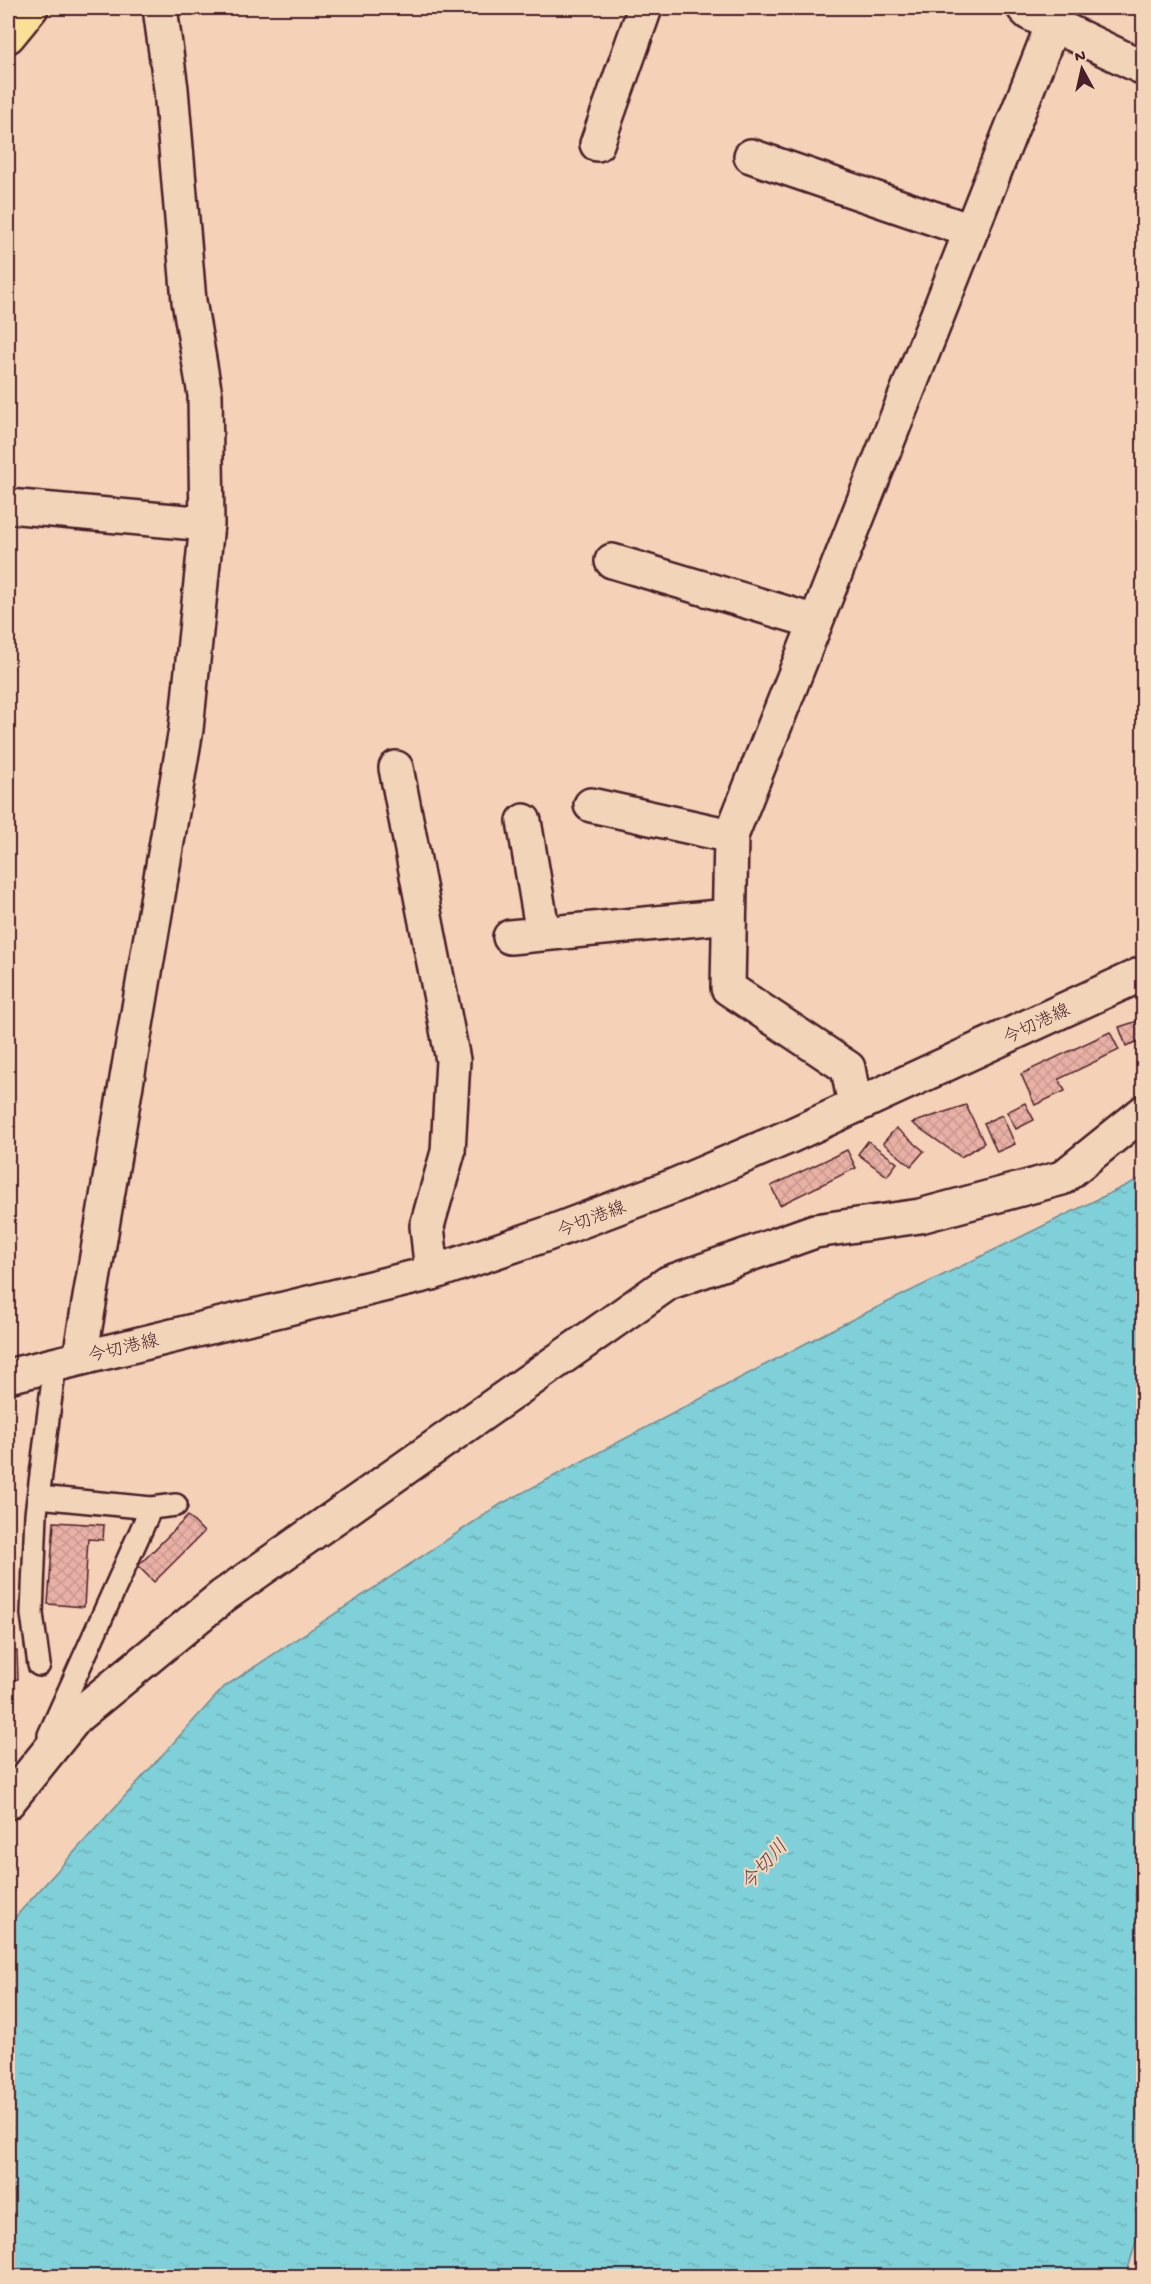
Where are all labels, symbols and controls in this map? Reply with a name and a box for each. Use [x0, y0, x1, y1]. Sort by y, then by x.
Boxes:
north arrow [1052, 39, 1112, 99]
text: N [1074, 47, 1087, 68]
street label: 今切港線 [1000, 1000, 1074, 1050]
street label: 今切港線 [554, 1197, 629, 1243]
street label: 今切港線 [86, 1330, 161, 1368]
water label: 今切川 [735, 1835, 794, 1896]

